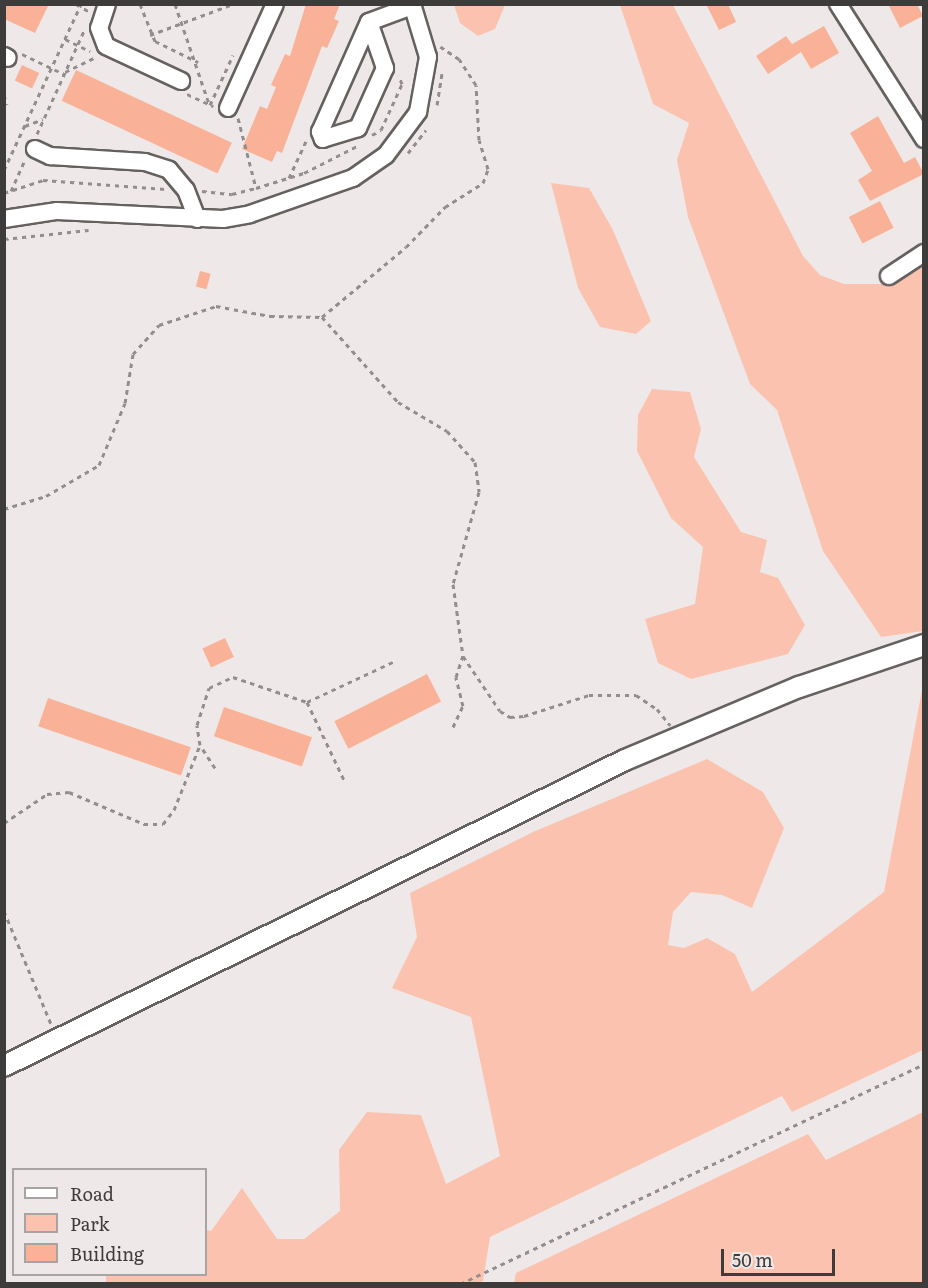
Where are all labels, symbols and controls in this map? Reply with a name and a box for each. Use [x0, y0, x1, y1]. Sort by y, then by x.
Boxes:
legend [12, 1168, 207, 1276]
text: Road [70, 1180, 114, 1207]
text: Park [70, 1210, 109, 1237]
scale bar [724, 1237, 838, 1275]
text: Building [70, 1240, 144, 1267]
text: 50 m [732, 1246, 773, 1273]

